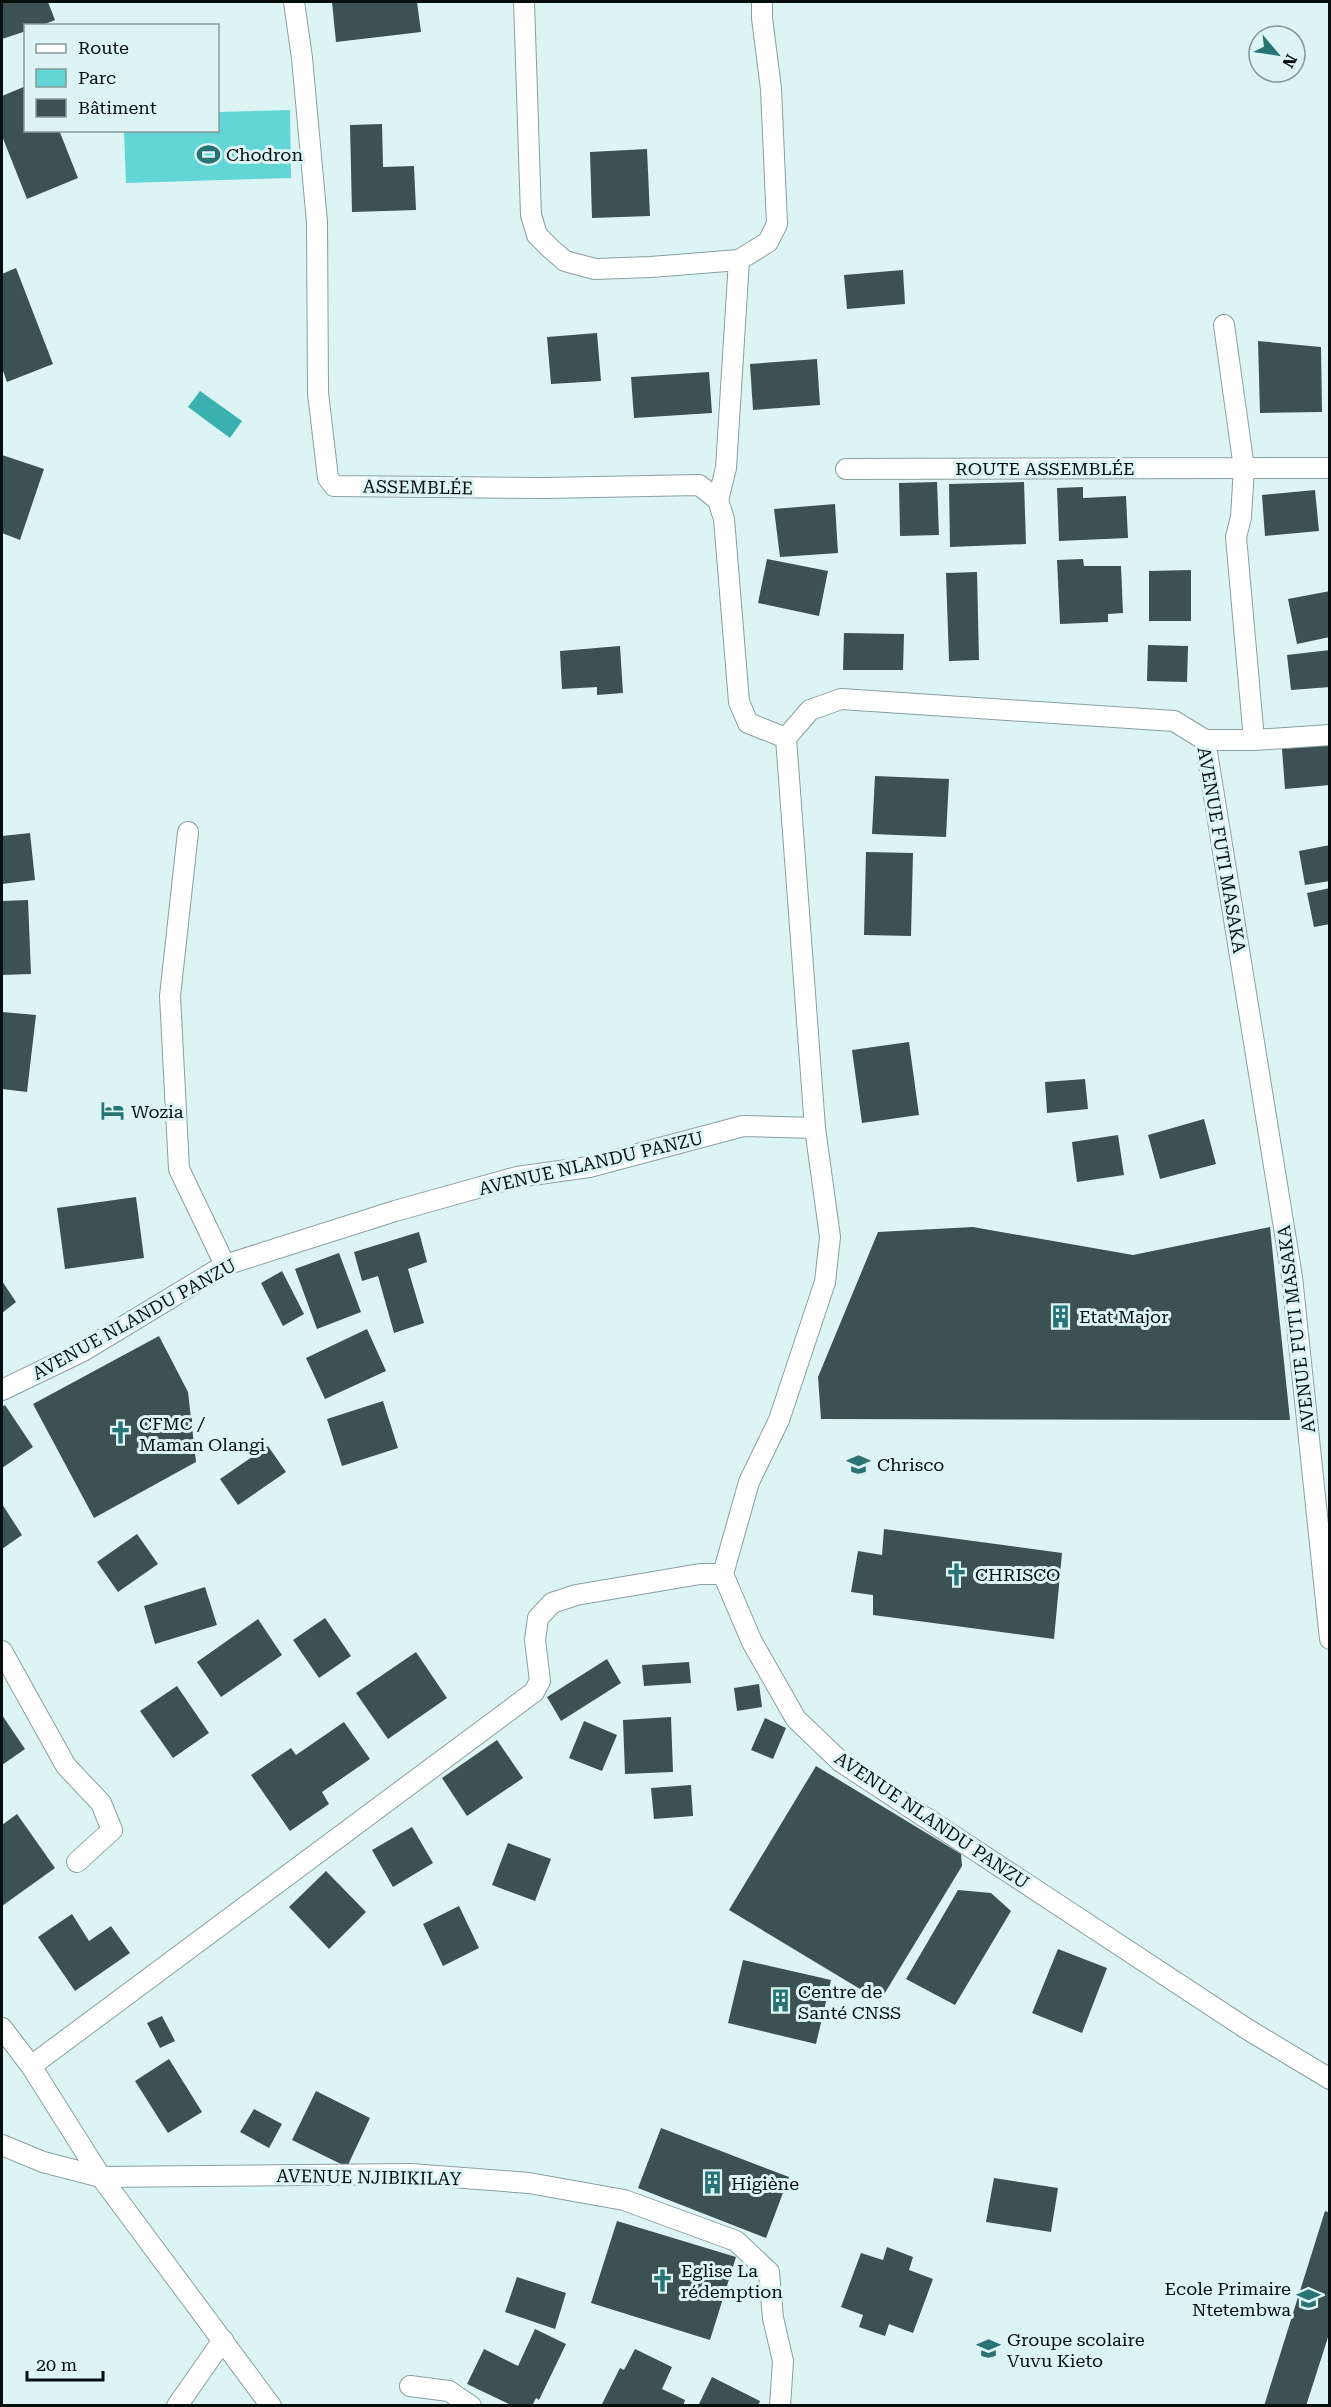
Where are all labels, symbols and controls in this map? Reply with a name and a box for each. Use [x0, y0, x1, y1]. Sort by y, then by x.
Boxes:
legend [24, 24, 219, 132]
north arrow [1247, 24, 1307, 84]
text: Route [78, 37, 129, 58]
text: N [1278, 51, 1301, 71]
text: Parc [78, 67, 116, 88]
text: Bâtiment [78, 97, 157, 118]
sports icon: Chodron [195, 141, 221, 167]
place label: Chodron [226, 144, 303, 165]
street label: ROUTE ASSEMBLÉE [955, 458, 1135, 479]
street label: ASSEMBLÉE [363, 476, 473, 498]
street label: AVENUE FUTI MASAKA [1194, 745, 1251, 955]
hotel icon: Wozia [100, 1098, 126, 1124]
place label: Wozia [131, 1101, 184, 1122]
street label: AVENUE NLANDU PANZU [477, 1127, 705, 1199]
street label: AVENUE FUTI MASAKA [1273, 1224, 1319, 1434]
street label: AVENUE NLANDU PANZU [28, 1254, 240, 1384]
building icon: Etat Major [1048, 1303, 1074, 1329]
place label: Etat Major [1079, 1306, 1169, 1327]
place label: CFMC / Maman Olangi [139, 1413, 266, 1455]
church icon: CFMC / Maman Olangi [108, 1420, 134, 1446]
school or university icon: Chrisco [846, 1451, 872, 1477]
place label: Chrisco [877, 1454, 944, 1475]
church icon: CHRISCO [944, 1561, 970, 1587]
place label: CHRISCO [975, 1564, 1060, 1585]
street label: AVENUE NLANDU PANZU [831, 1747, 1033, 1893]
place label: Centre de Santé CNSS [798, 1981, 901, 2023]
building icon: Centre de Santé CNSS [767, 1988, 793, 2014]
street label: AVENUE NJIBIKILAY [276, 2165, 462, 2189]
building icon: Higiène [700, 2170, 726, 2196]
place label: Higiène [731, 2173, 799, 2194]
place label: Eglise La rédemption [681, 2260, 783, 2302]
church icon: Eglise La rédemption [650, 2267, 676, 2293]
place label: Ecole Primaire Ntetembwa [1164, 2278, 1291, 2320]
school or university icon: Ecole Primaire Ntetembwa [1296, 2285, 1322, 2311]
place label: Groupe scolaire Vuvu Kieto [1007, 2329, 1145, 2371]
school or university icon: Groupe scolaire Vuvu Kieto [976, 2336, 1002, 2362]
scale bar [27, 2344, 104, 2382]
text: 20 m [36, 2354, 77, 2375]

